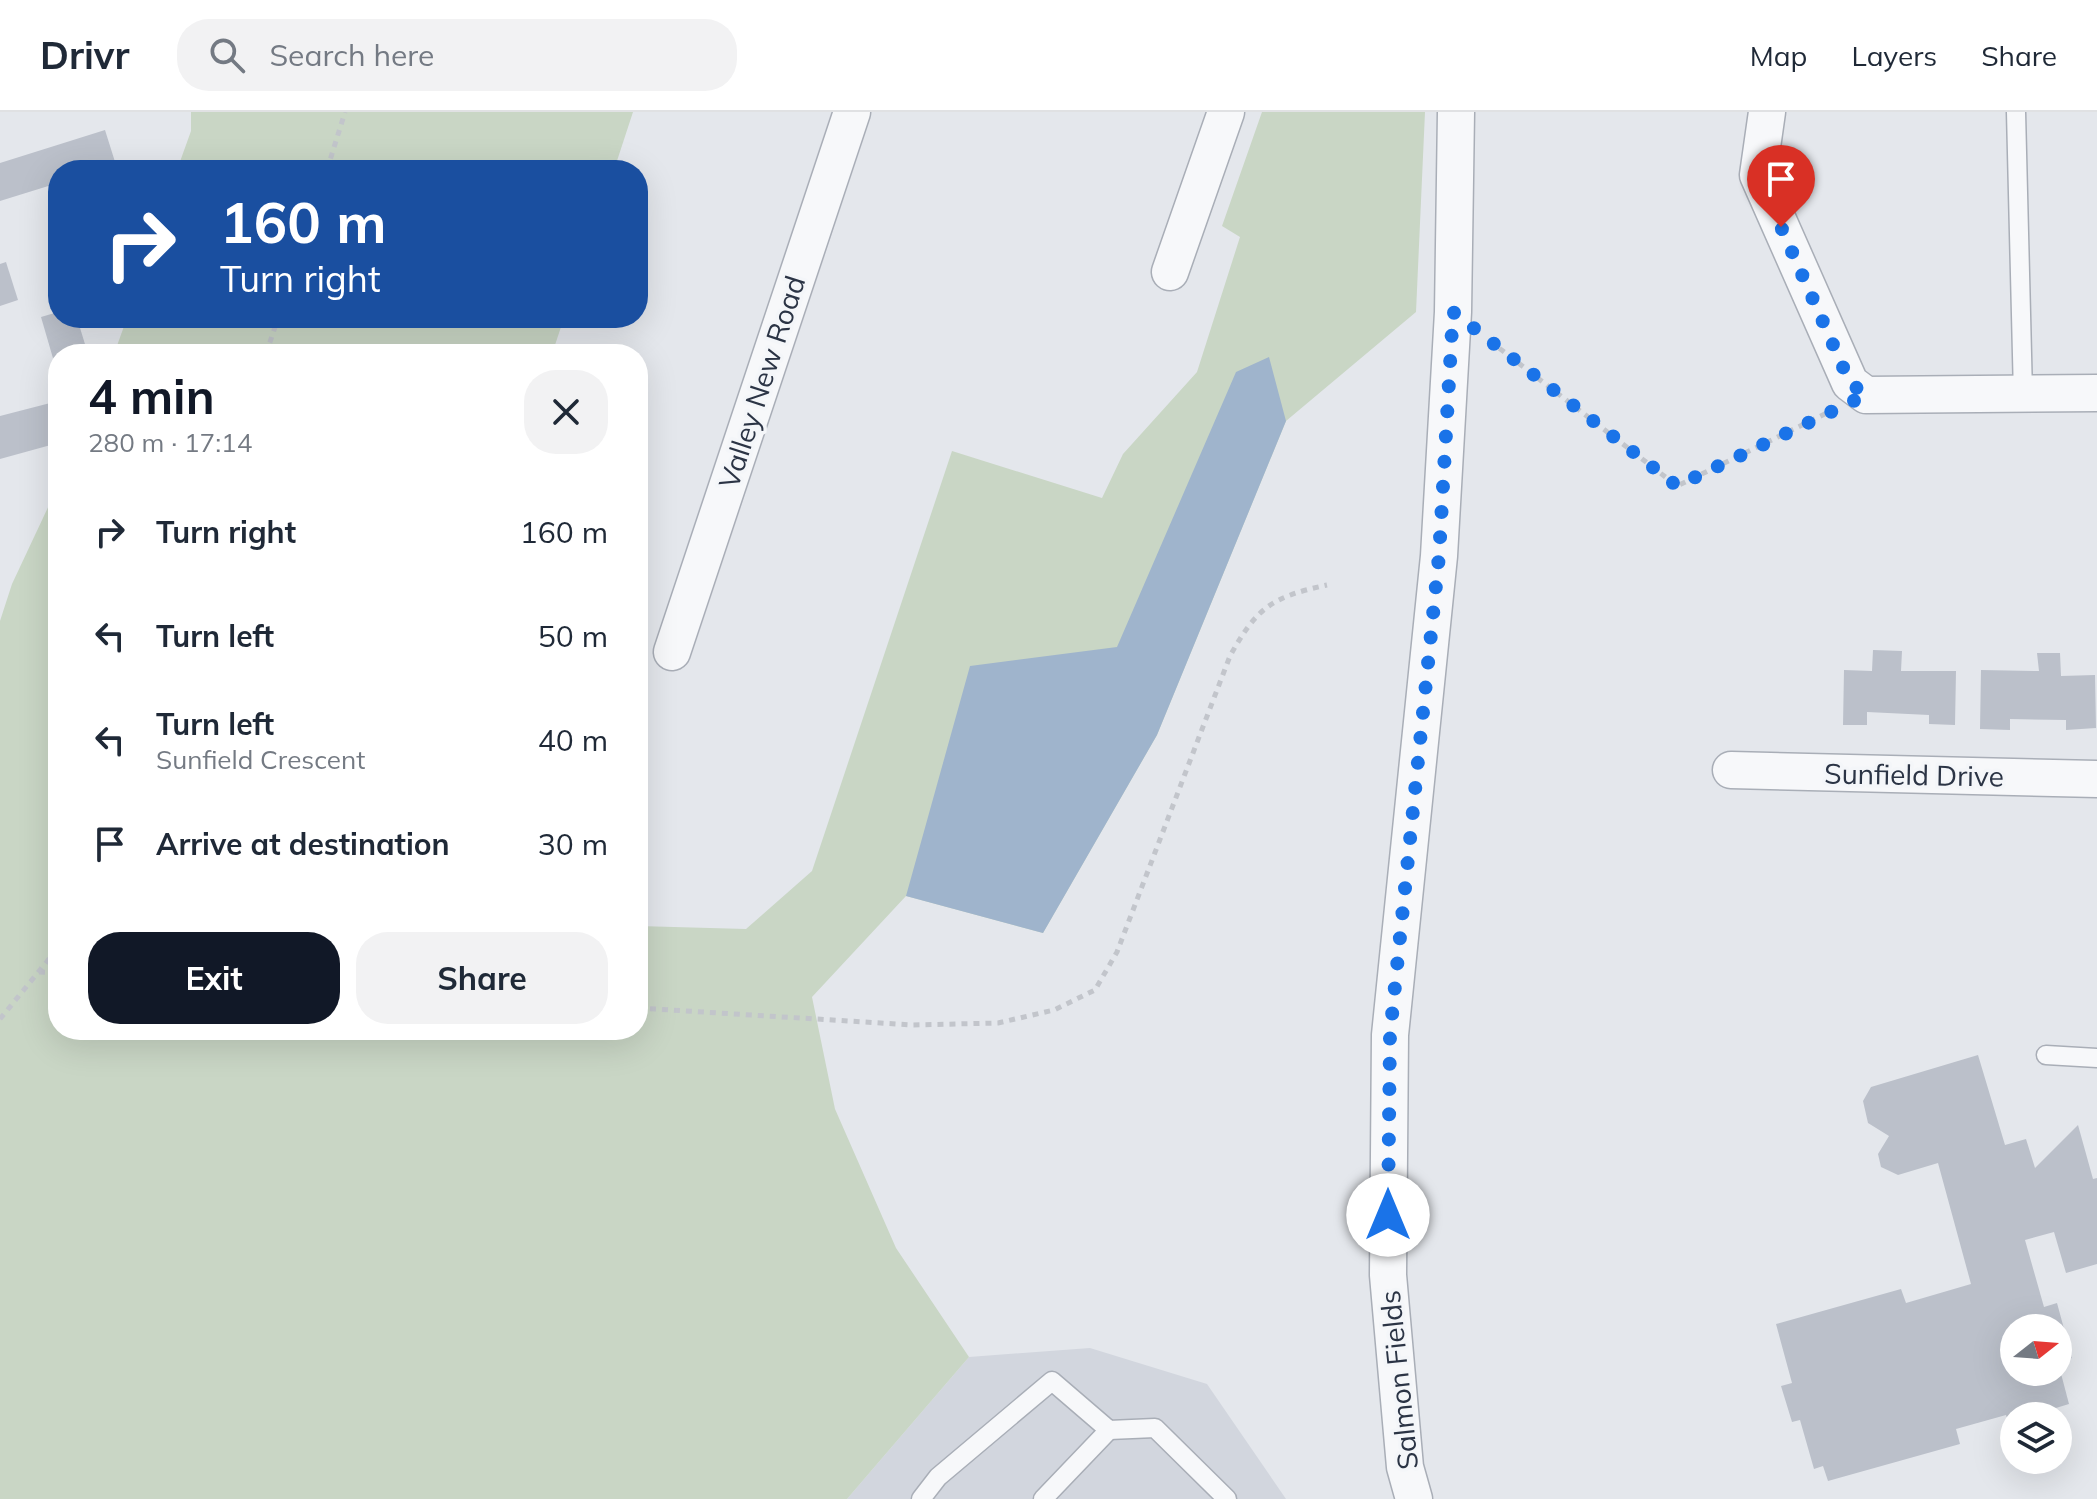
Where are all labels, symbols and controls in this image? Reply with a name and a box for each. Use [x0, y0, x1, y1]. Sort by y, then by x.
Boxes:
search box [177, 19, 737, 91]
text: Drivr [40, 31, 129, 79]
icon: search [205, 33, 249, 77]
text: Search here [269, 36, 434, 74]
text: Map [1750, 38, 1807, 73]
text: Layers [1851, 38, 1937, 73]
text: Share [1981, 38, 2057, 73]
pin [1747, 145, 1815, 227]
icon: arrive [1759, 157, 1803, 201]
text: 160 m [220, 187, 387, 257]
icon: right [88, 192, 192, 296]
text: Turn right [220, 256, 381, 301]
street label: Valley New Road [711, 271, 812, 493]
text: 4 min [88, 366, 215, 426]
button: close [524, 370, 608, 454]
text: 280 m · 17:14 [88, 426, 252, 459]
icon: right [88, 510, 132, 554]
text: Turn right [156, 513, 296, 551]
text: 160 m [520, 513, 608, 551]
icon: left [88, 614, 132, 658]
text: Turn left [156, 617, 274, 655]
text: 50 m [538, 617, 608, 655]
text: Turn left [156, 705, 274, 743]
icon: left [88, 718, 132, 762]
text: 40 m [538, 721, 608, 759]
text: Sunfield Crescent [156, 743, 365, 776]
street label: Sunfield Drive [1824, 755, 2004, 794]
icon: arrive [88, 822, 132, 866]
text: Arrive at destination [156, 825, 450, 863]
text: 30 m [538, 825, 608, 863]
button: Exit [88, 932, 340, 1024]
button: Share [356, 932, 608, 1024]
position arrow [1346, 1173, 1430, 1257]
street label: Salmon Fields [1372, 1289, 1425, 1471]
north arrow [2000, 1314, 2072, 1386]
map controls [2000, 1314, 2072, 1474]
button: layers [2000, 1402, 2072, 1474]

